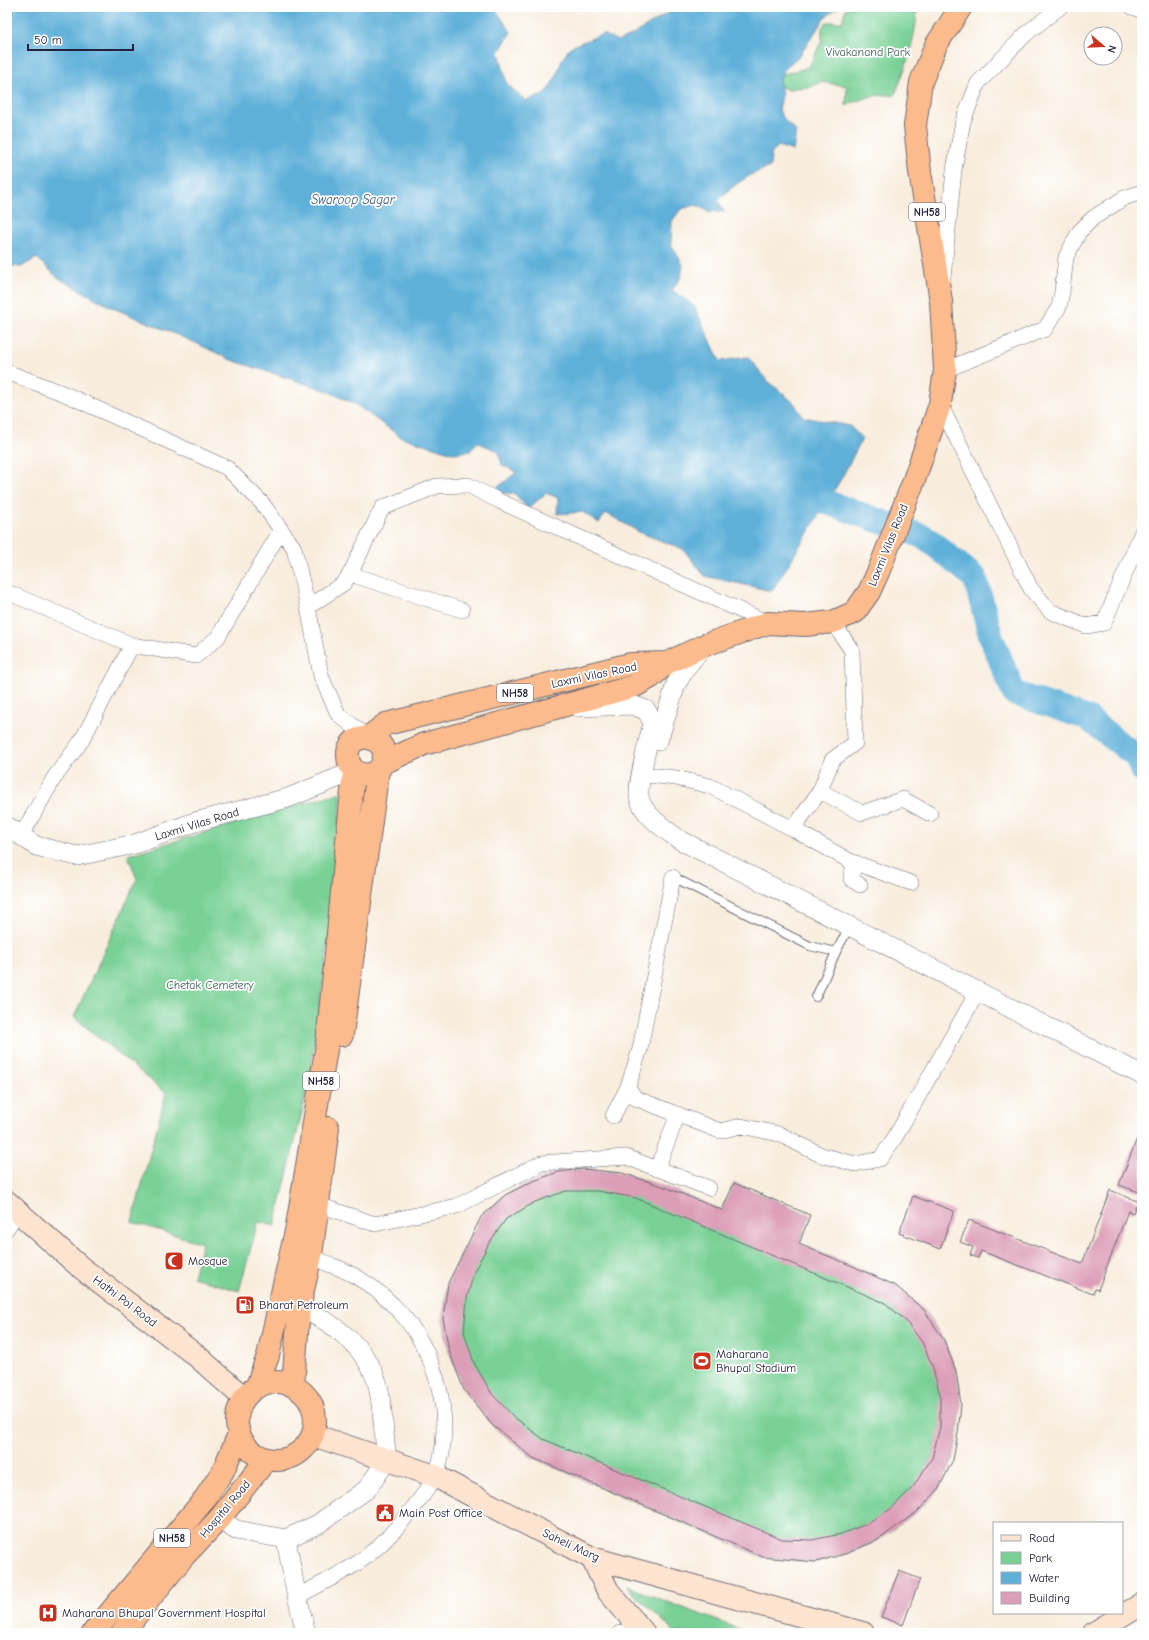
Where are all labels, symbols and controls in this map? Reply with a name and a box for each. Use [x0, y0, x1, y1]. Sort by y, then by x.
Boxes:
scale bar [28, 26, 133, 52]
north arrow [1083, 26, 1123, 66]
text: 50 m [34, 33, 62, 47]
text: N [1105, 44, 1119, 55]
park label: Vivakanand Park [826, 45, 911, 59]
water label: Swaroop Sagar [311, 192, 396, 207]
road number: NH58 [909, 203, 945, 221]
street label: Laxmi Vilas Road [865, 502, 911, 588]
street label: Laxmi Vilas Road [550, 659, 638, 691]
road number: NH58 [497, 684, 533, 702]
street label: Laxmi Vilas Road [153, 805, 241, 843]
park label: Chetak Cemetery [166, 978, 254, 992]
road number: NH58 [303, 1072, 339, 1090]
mosque icon: Mosque [163, 1250, 185, 1272]
place label: Mosque [188, 1254, 228, 1268]
street label: Hathi Pol Road [90, 1272, 160, 1330]
fuel station icon: Bharat Petroleum [234, 1294, 256, 1316]
place label: Bharat Petroleum [259, 1298, 349, 1312]
place label: Maharana Bhupal Stadium [716, 1347, 796, 1375]
sports icon: Maharana Bhupal Stadium [691, 1350, 713, 1372]
street label: Hospital Road [197, 1477, 253, 1541]
public building icon: Main Post Office [374, 1502, 396, 1524]
place label: Main Post Office [399, 1506, 482, 1520]
legend [993, 1522, 1123, 1614]
street label: Saheli Marg [540, 1526, 602, 1564]
road number: NH58 [154, 1529, 190, 1547]
text: Road [1029, 1531, 1055, 1545]
text: Park [1029, 1551, 1052, 1565]
text: Water [1029, 1571, 1059, 1585]
text: Building [1029, 1591, 1070, 1605]
hospital icon: Maharana Bhupal Government Hospital [37, 1602, 59, 1624]
place label: Maharana Bhupal Government Hospital [62, 1606, 266, 1620]

